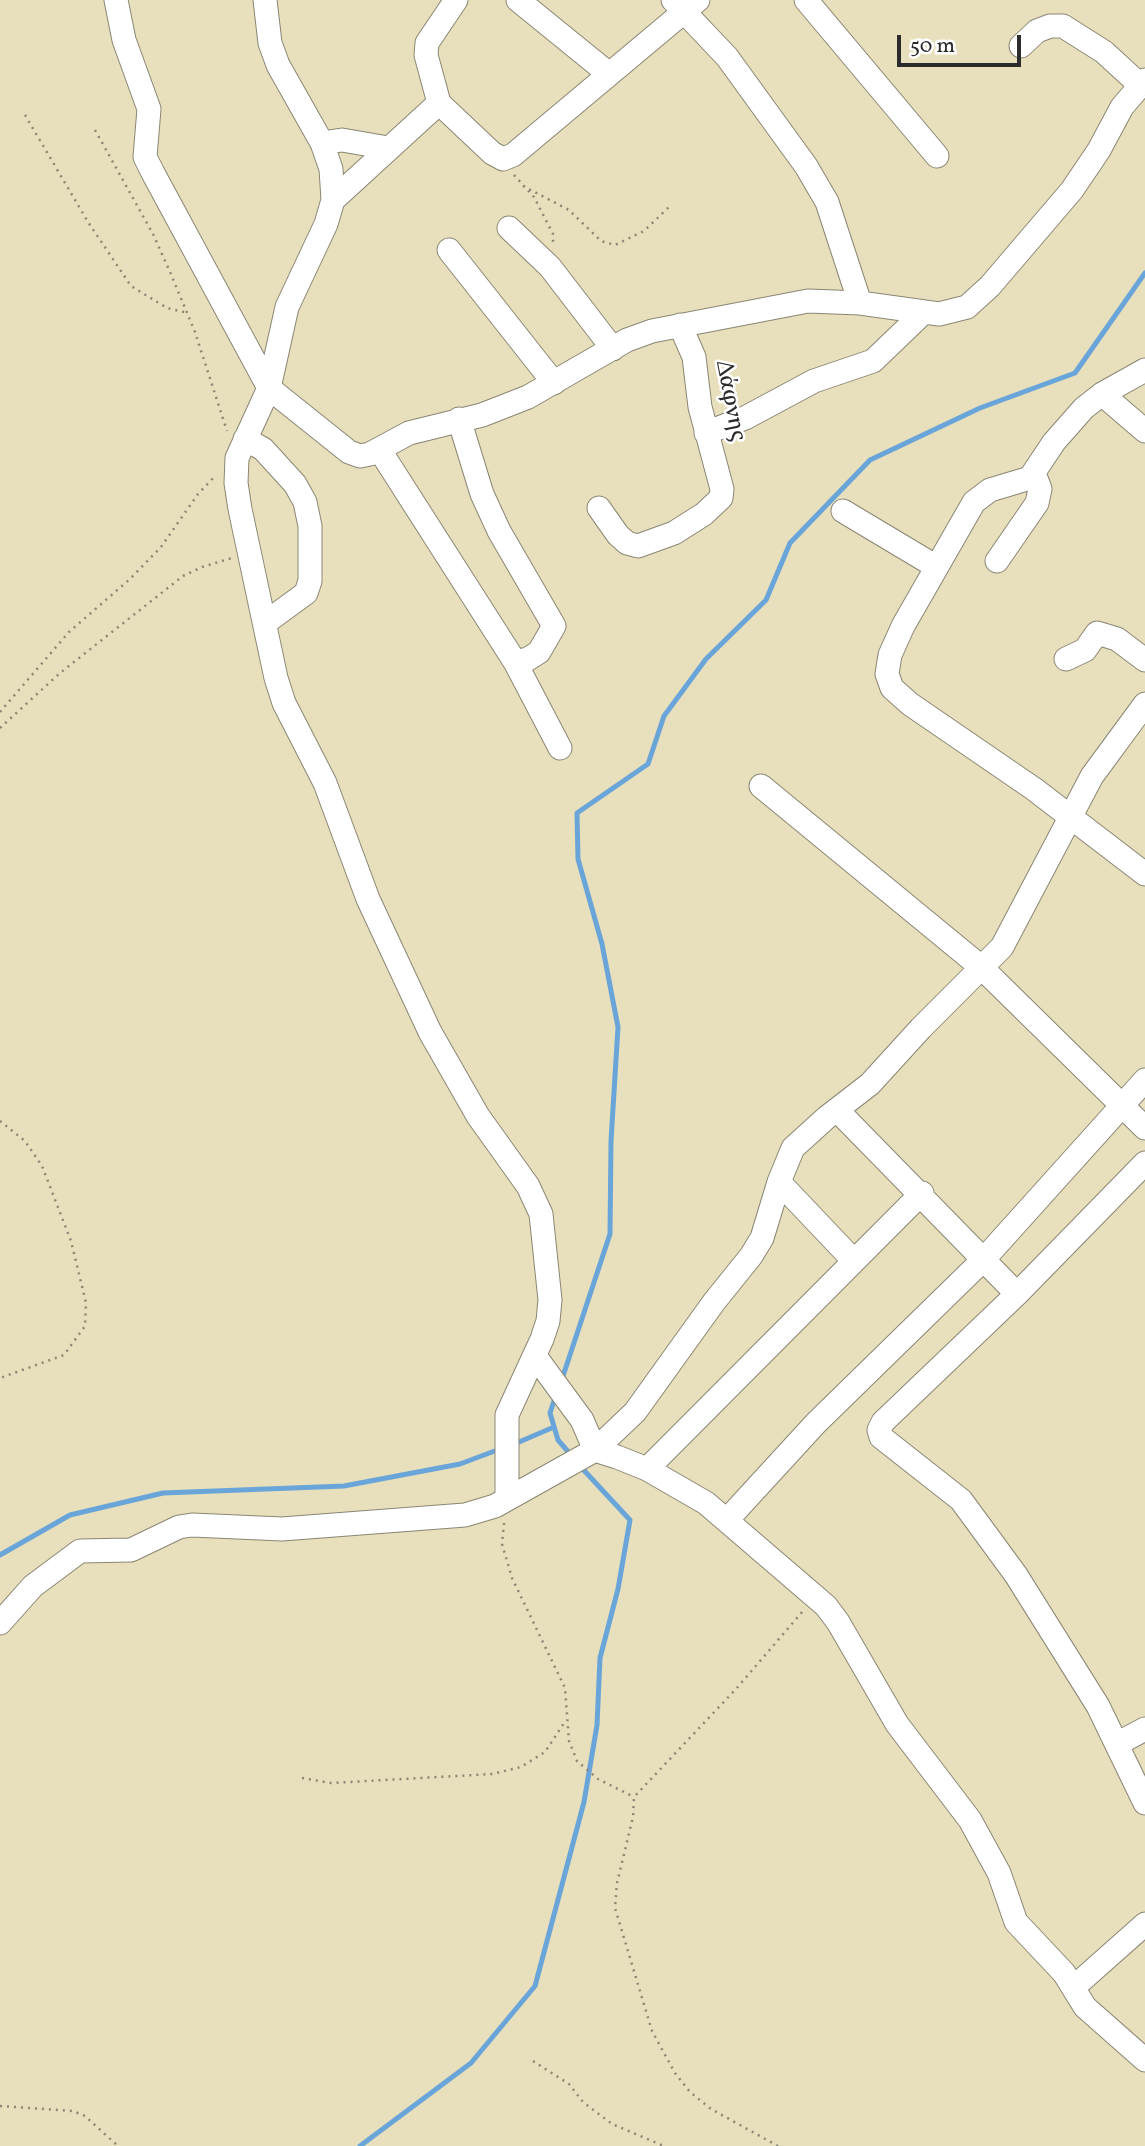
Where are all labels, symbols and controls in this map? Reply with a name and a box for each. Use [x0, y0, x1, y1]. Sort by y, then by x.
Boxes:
scale bar [900, 21, 1024, 65]
text: 50 m [910, 32, 955, 61]
street label: Δάφνης [707, 358, 751, 444]

